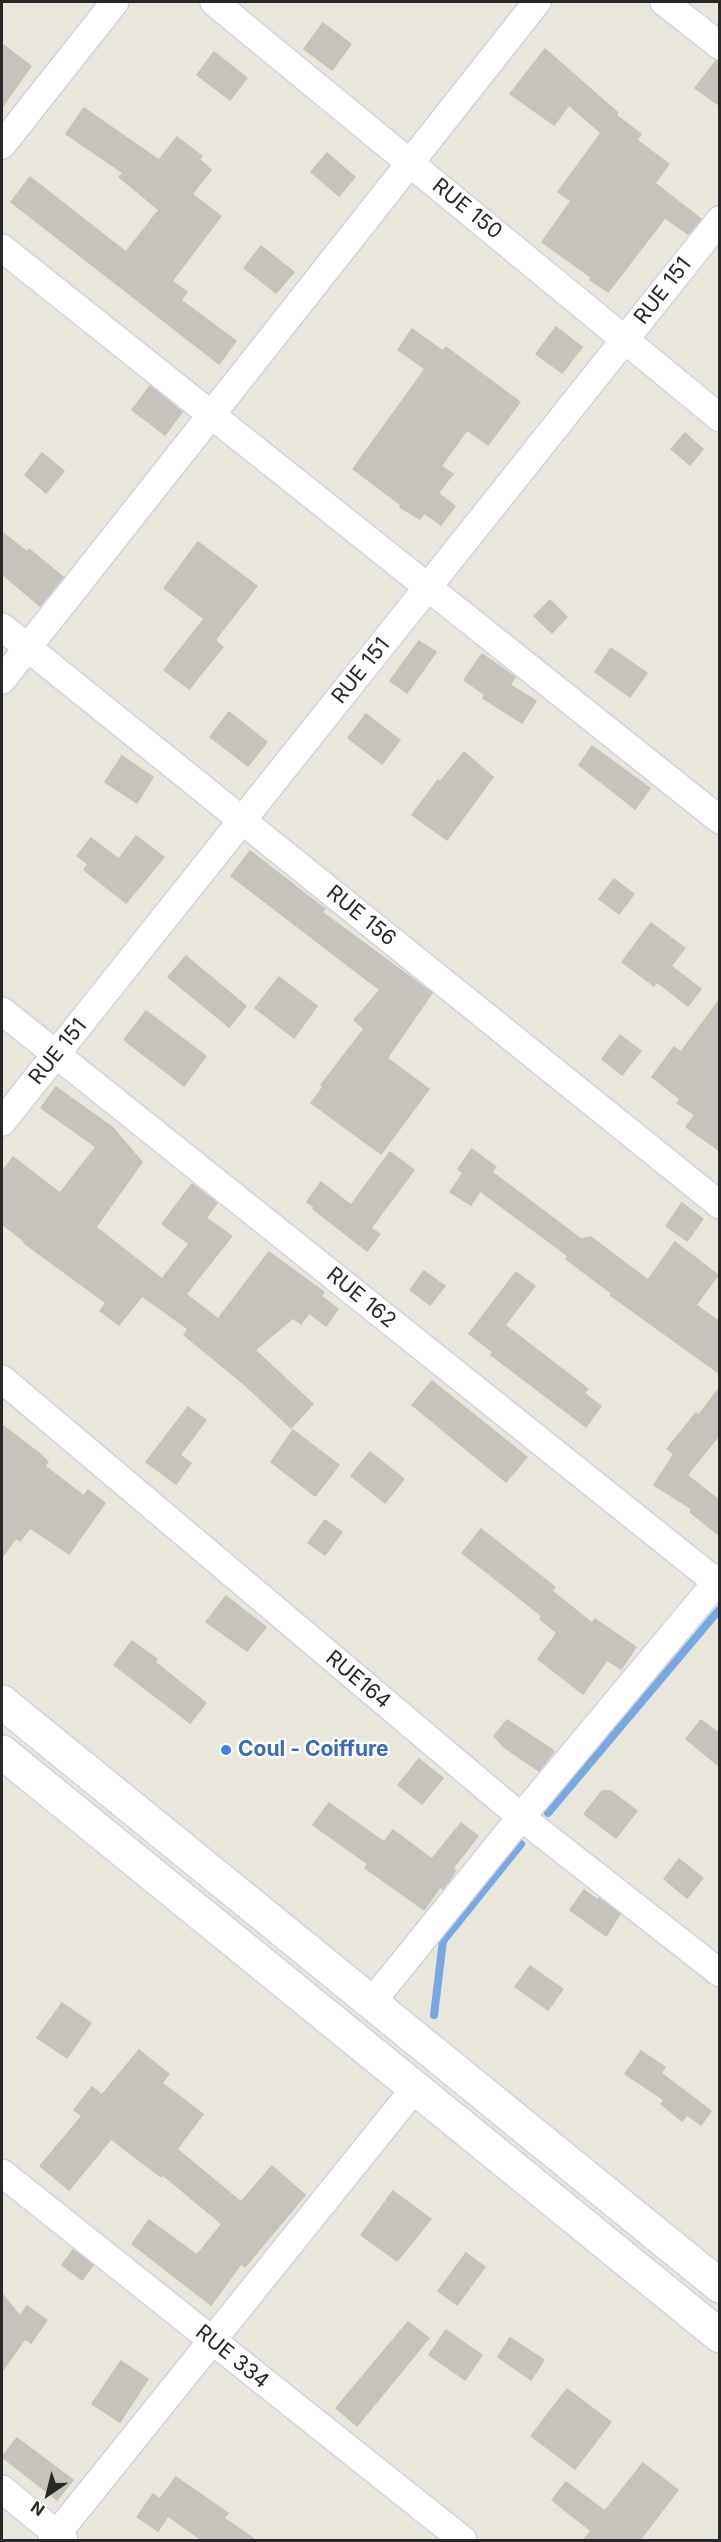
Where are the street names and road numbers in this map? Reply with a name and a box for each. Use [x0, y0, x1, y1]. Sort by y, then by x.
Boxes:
street label: RUE 150 [427, 173, 507, 245]
street label: RUE 151 [629, 253, 697, 329]
street label: RUE 151 [327, 633, 395, 709]
street label: RUE 156 [321, 880, 401, 952]
street label: RUE 151 [24, 1014, 92, 1090]
street label: RUE 162 [321, 1262, 401, 1334]
street label: RUE164 [320, 1646, 396, 1714]
street label: RUE 334 [190, 2320, 274, 2394]

